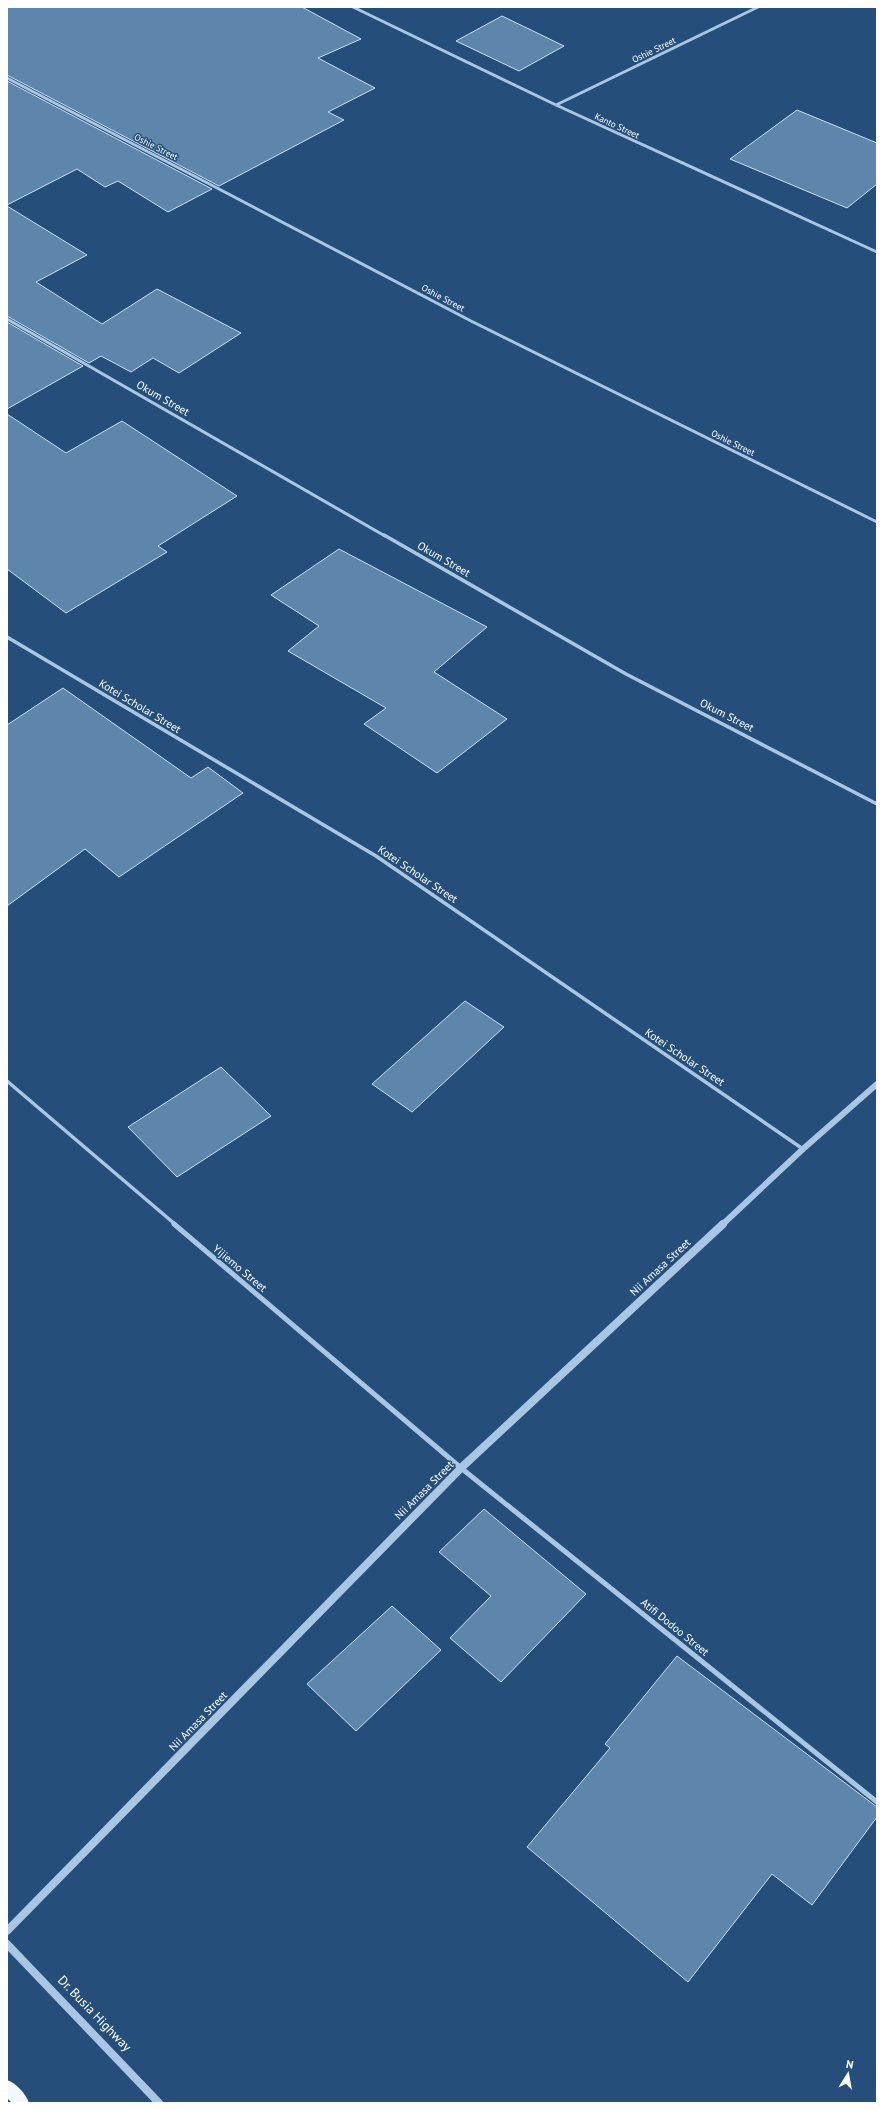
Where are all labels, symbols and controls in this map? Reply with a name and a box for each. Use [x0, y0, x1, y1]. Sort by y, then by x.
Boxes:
street label: Oshie Street [630, 34, 677, 65]
street label: Kanto Street [593, 110, 641, 141]
street label: Oshie Street [133, 131, 180, 162]
street label: Oshie Street [420, 282, 467, 314]
street label: Okum Street [134, 377, 192, 419]
street label: Oshie Street [710, 427, 757, 458]
street label: Okum Street [415, 538, 473, 580]
street label: Kotei Scholar Street [96, 676, 184, 736]
street label: Okum Street [698, 695, 757, 735]
street label: Kotei Scholar Street [375, 842, 461, 906]
street label: Kotei Scholar Street [642, 1025, 728, 1089]
street label: Nii Amasa Street [627, 1235, 693, 1299]
street label: Yijiemo Street [210, 1241, 270, 1295]
street label: Nii Amasa Street [392, 1457, 457, 1522]
street label: Atifi Dodoo Street [638, 1595, 712, 1659]
street label: Nii Amasa Street [166, 1688, 230, 1754]
street label: Dr. Busia Highway [54, 1972, 135, 2055]
north arrow [828, 2054, 868, 2094]
text: N [845, 2057, 855, 2072]

